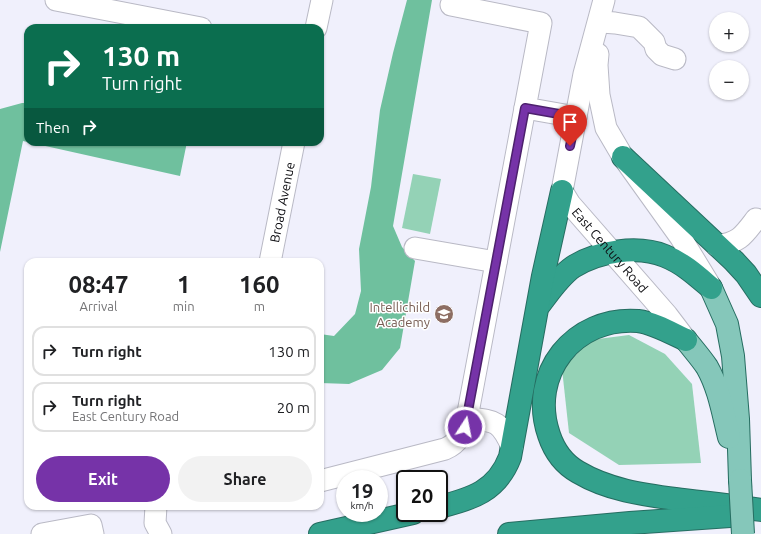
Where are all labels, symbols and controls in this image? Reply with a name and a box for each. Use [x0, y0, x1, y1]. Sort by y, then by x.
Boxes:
map controls [709, 12, 749, 100]
button: + [709, 12, 749, 52]
icon: right [36, 40, 88, 92]
text: 130 m [102, 40, 180, 71]
button: − [709, 60, 749, 100]
text: Turn right [102, 73, 182, 93]
pin [553, 105, 587, 146]
icon: arrive [559, 111, 581, 133]
icon: right [78, 116, 100, 138]
text: Then [36, 119, 70, 136]
street label: Broad Avenue [267, 161, 297, 244]
street label: East Century Road [570, 205, 651, 295]
text: 08:47 [68, 271, 128, 298]
text: 1 [177, 271, 190, 298]
text: 160 [239, 271, 280, 298]
text: Arrival [79, 299, 117, 313]
text: min [173, 299, 195, 313]
text: m [254, 299, 265, 313]
place label: Intellichild Academy [369, 300, 430, 329]
school or university icon: Intellichild Academy [433, 303, 455, 325]
icon: right [38, 340, 60, 362]
text: Turn right [72, 343, 142, 360]
text: 130 m [268, 343, 310, 360]
text: Turn right [72, 392, 142, 409]
icon: right [38, 396, 60, 418]
text: 20 m [277, 399, 310, 416]
position arrow [444, 406, 486, 448]
text: East Century Road [72, 409, 179, 423]
button: Exit [36, 456, 170, 502]
button: Share [178, 456, 312, 502]
speed limit sign: 20 [396, 470, 448, 522]
text: 19 [351, 479, 373, 502]
text: km/h [350, 500, 374, 511]

